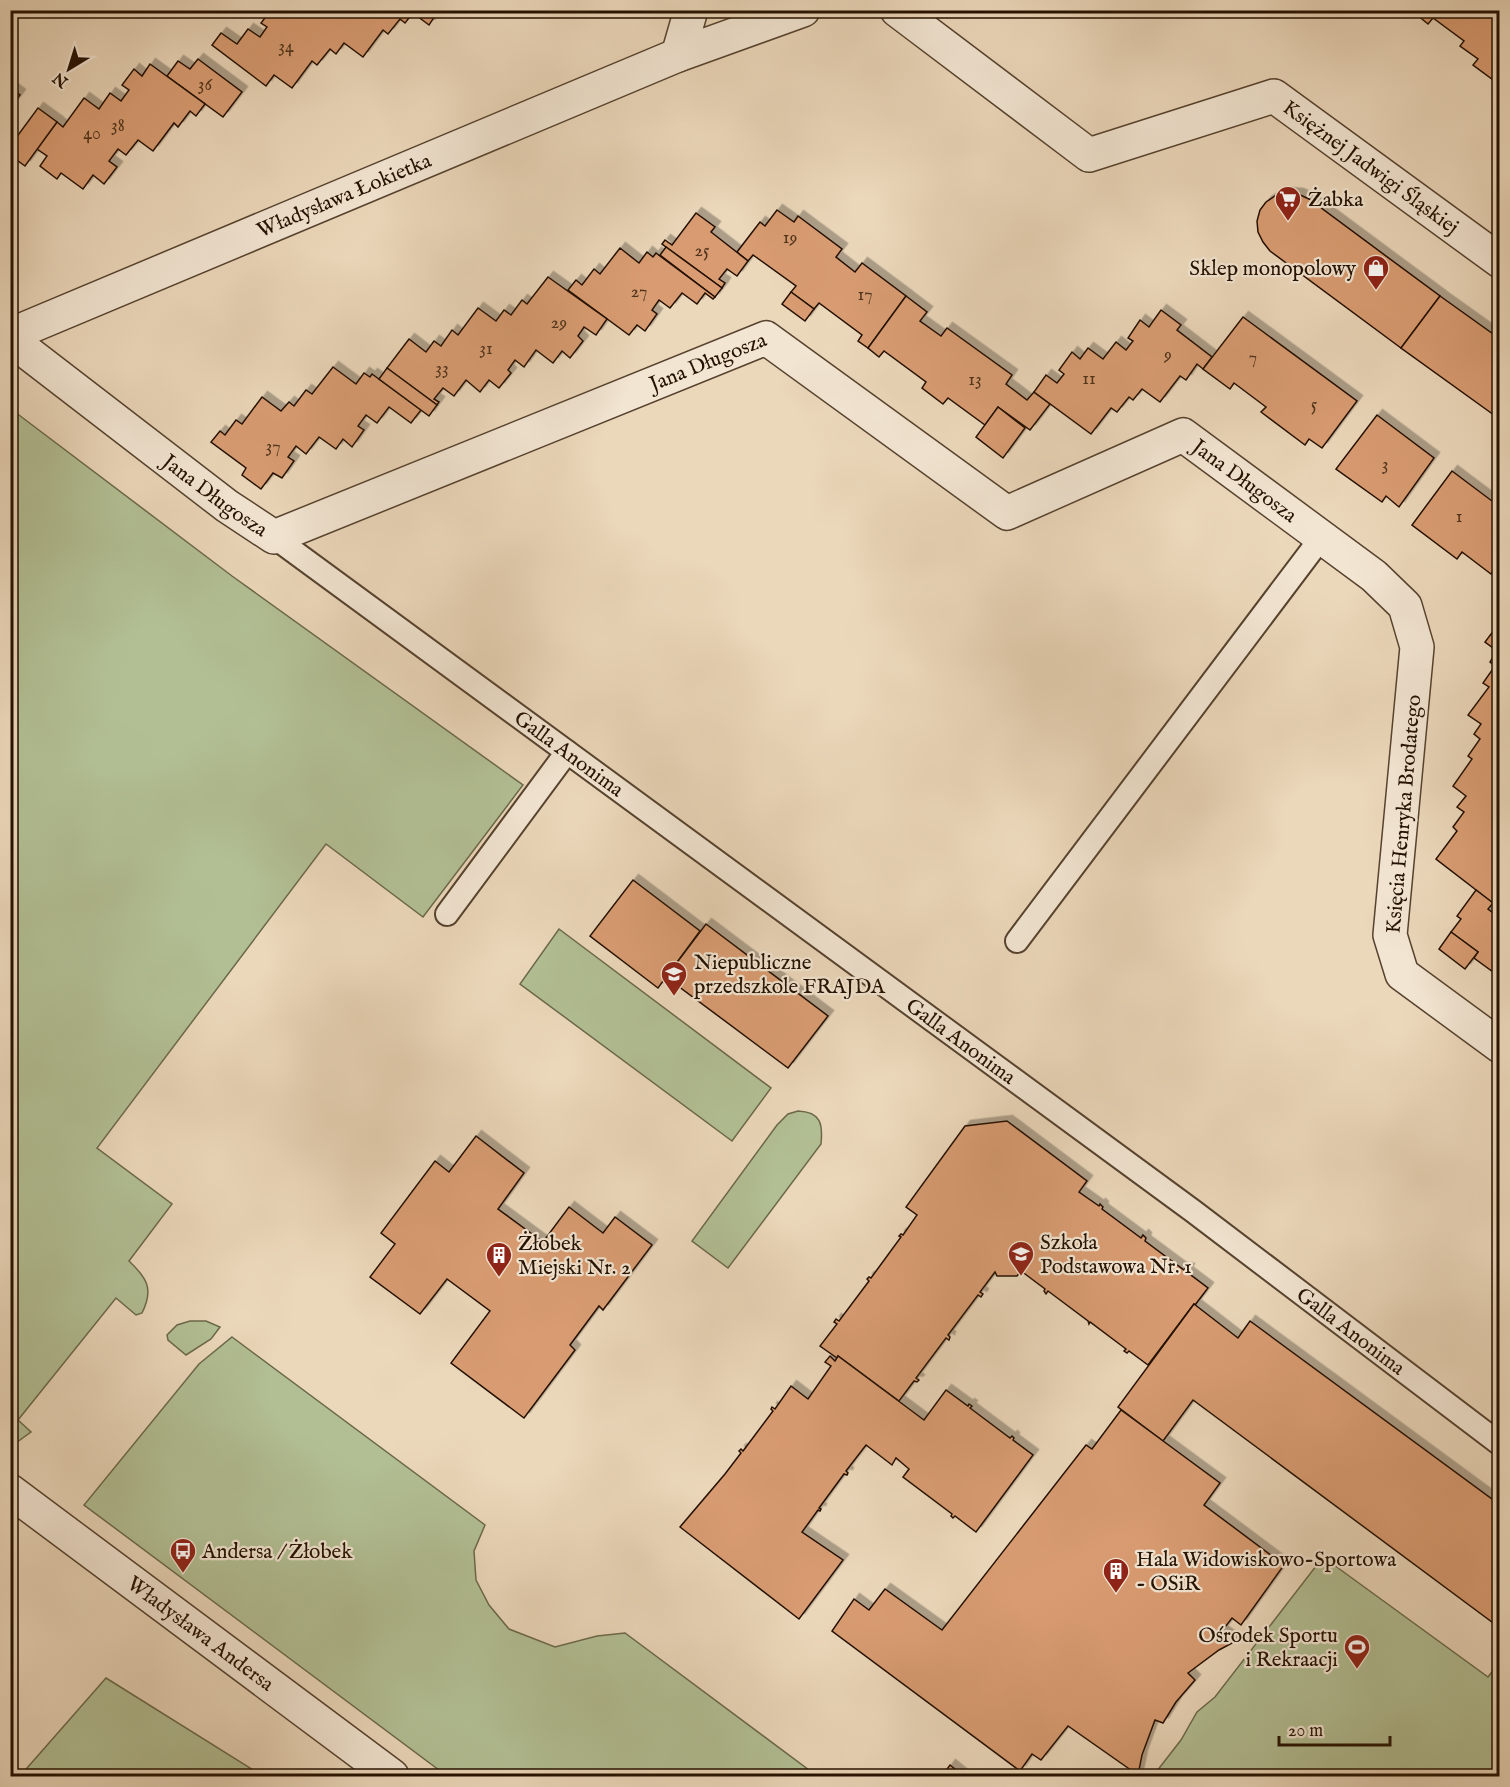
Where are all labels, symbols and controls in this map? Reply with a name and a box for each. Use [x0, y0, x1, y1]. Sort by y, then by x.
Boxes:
house number: 34 [278, 36, 294, 59]
north arrow [39, 39, 99, 99]
text: N [49, 67, 73, 92]
house number: 36 [198, 74, 213, 97]
street label: Księżnej Jadwigi Śląskiej [1277, 95, 1464, 241]
house number: 38 [111, 115, 125, 138]
house number: 40 [83, 123, 101, 146]
street label: Władysława Łokietka [253, 148, 437, 245]
supermarket icon: Żabka [1273, 184, 1303, 222]
place label: Żabka [1308, 187, 1364, 214]
house number: 19 [783, 227, 797, 250]
house number: 25 [695, 240, 710, 263]
shop icon: Sklep monopolowy [1361, 253, 1391, 291]
place label: Sklep monopolowy [1189, 256, 1357, 283]
house number: 27 [631, 281, 647, 304]
house number: 17 [857, 284, 873, 307]
house number: 29 [551, 312, 567, 335]
street label: Jana Długosza [644, 327, 772, 400]
house number: 31 [479, 338, 493, 361]
house number: 9 [1163, 344, 1172, 367]
house number: 7 [1249, 347, 1257, 370]
house number: 33 [435, 358, 449, 381]
house number: 11 [1082, 368, 1096, 391]
house number: 13 [968, 369, 982, 392]
house number: 5 [1311, 394, 1318, 417]
street label: Jana Długosza [1184, 433, 1303, 530]
house number: 37 [265, 436, 281, 459]
street label: Jana Długosza [155, 448, 273, 545]
house number: 3 [1382, 454, 1388, 477]
house number: 1 [1456, 506, 1462, 529]
street label: Księcia Henryka Brodatego [1381, 693, 1428, 935]
street label: Galla Anonima [508, 705, 629, 804]
place label: Niepubliczne przedszkole FRAJDA [694, 950, 886, 1001]
school or university icon: Niepubliczne przedszkole FRAJDA [659, 959, 689, 997]
street label: Galla Anonima [900, 993, 1021, 1092]
place label: Szkoła Podstawowa Nr. 1 [1040, 1230, 1192, 1281]
place label: Żłobek Miejski Nr. 2 [518, 1231, 631, 1282]
school or university icon: Szkoła Podstawowa Nr. 1 [1006, 1239, 1036, 1277]
building icon: Żłobek Miejski Nr. 2 [484, 1240, 514, 1278]
street label: Galla Anonima [1290, 1282, 1411, 1383]
bus stop icon: Andersa / Żłobek [168, 1536, 198, 1574]
place label: Andersa / Żłobek [201, 1539, 353, 1566]
place label: Hala Widowiskowo-Sportowa - OSiR [1136, 1547, 1397, 1598]
building icon: Hala Widowiskowo-Sportowa - OSiR [1101, 1556, 1131, 1594]
street label: Władysława Andersa [121, 1571, 280, 1699]
place label: Ośrodek Sportu i Rekraacji [1198, 1623, 1338, 1674]
sports icon: Ośrodek Sportu i Rekraacji [1342, 1632, 1372, 1670]
scale bar [1279, 1709, 1390, 1747]
text: 20 m [1288, 1720, 1323, 1743]

